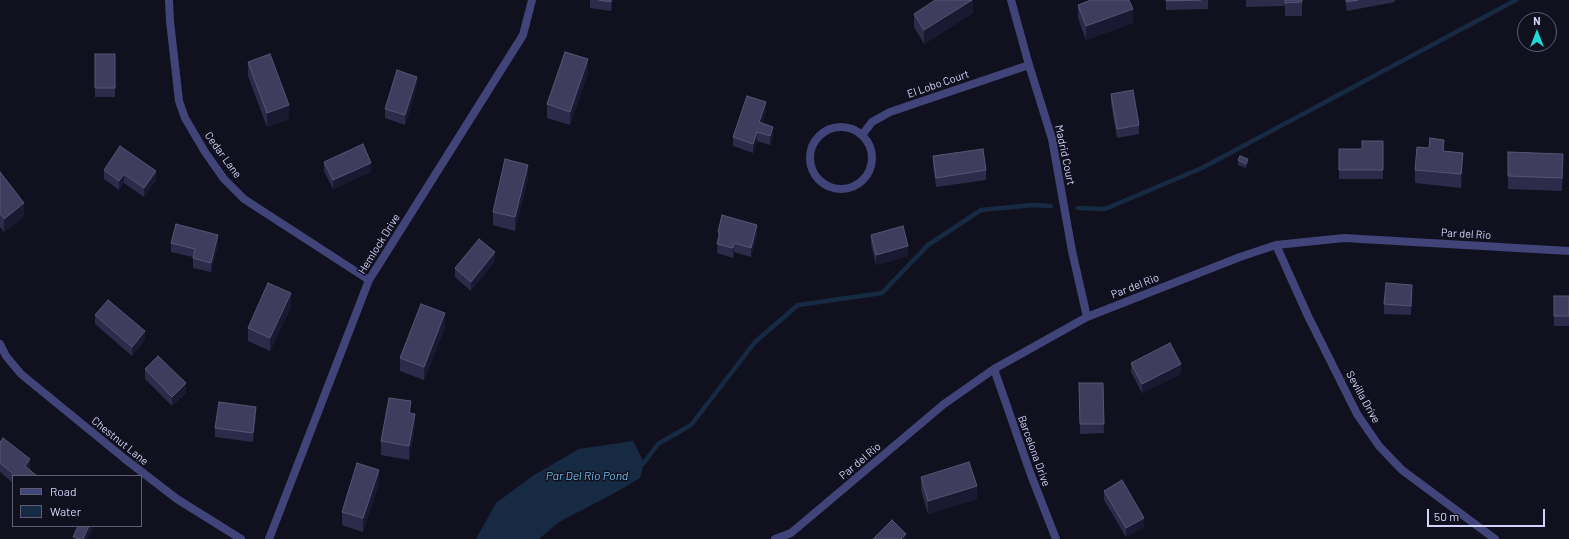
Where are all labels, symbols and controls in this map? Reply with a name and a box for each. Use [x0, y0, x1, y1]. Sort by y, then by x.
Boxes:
north arrow [1517, 12, 1557, 52]
text: N [1533, 14, 1541, 27]
street label: El Lobo Court [905, 67, 971, 101]
street label: Madrid Court [1052, 124, 1078, 186]
street label: Cedar Lane [202, 129, 244, 181]
street label: Hemlock Drive [355, 211, 403, 277]
street label: Par del Rio [1440, 226, 1492, 242]
street label: Par del Rio [1109, 271, 1161, 301]
street label: Sevilla Drive [1343, 369, 1383, 425]
street label: Chestnut Lane [89, 414, 151, 468]
street label: Barcelona Drive [1015, 414, 1053, 488]
street label: Par del Rio [836, 440, 884, 482]
water label: Par Del Rio Pond [546, 469, 628, 483]
legend [12, 475, 142, 527]
text: Road [50, 484, 77, 498]
scale bar [1429, 501, 1547, 527]
text: Water [50, 504, 81, 518]
text: 50 m [1434, 509, 1459, 523]

